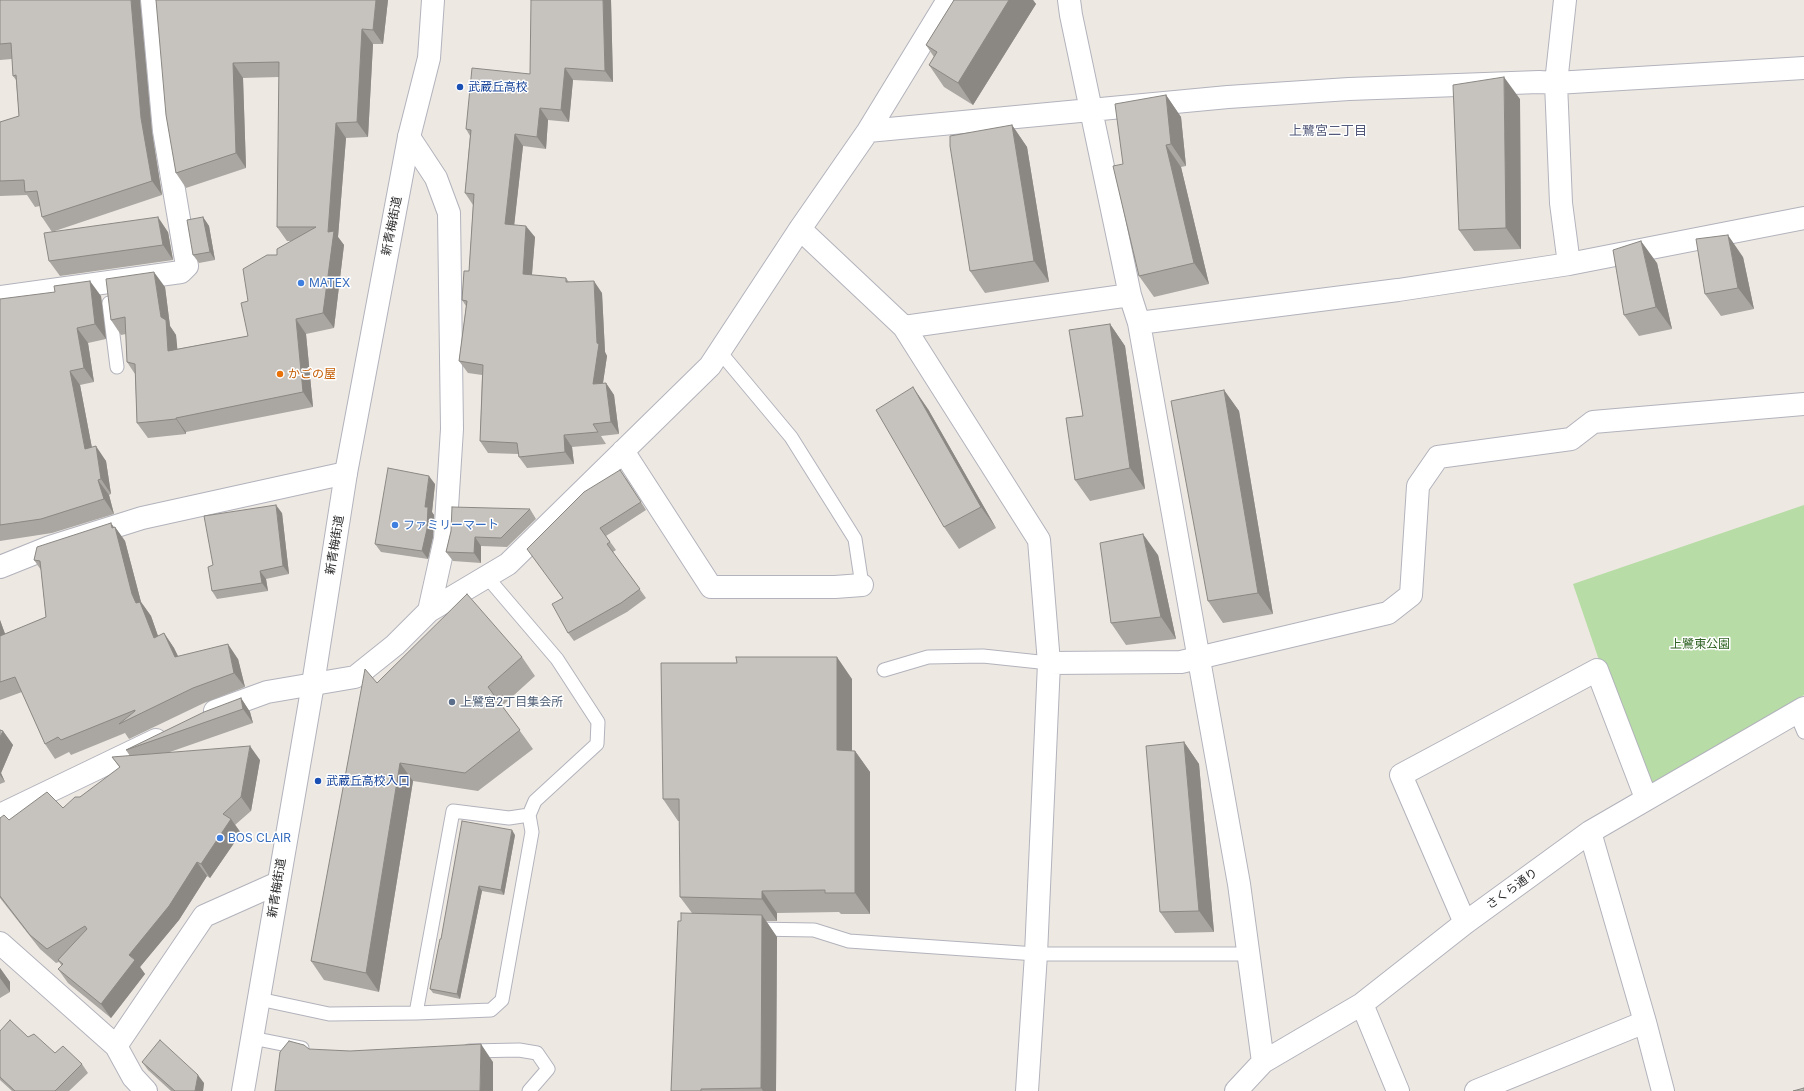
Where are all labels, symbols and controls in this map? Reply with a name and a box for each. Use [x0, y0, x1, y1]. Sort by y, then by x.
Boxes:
place label: 武蔵丘高校 [468, 80, 528, 94]
marker: 武蔵丘高校 [455, 82, 465, 92]
district label: 上鷺宮二丁目 [1289, 123, 1367, 139]
street label: 新青梅街道 [379, 195, 405, 257]
place label: MATEX [309, 276, 350, 290]
marker: MATEX [296, 278, 306, 288]
place label: かごの屋 [288, 367, 336, 381]
marker: かごの屋 [275, 369, 285, 379]
street label: 新青梅街道 [323, 514, 347, 576]
place label: ファミリーマート [403, 518, 499, 532]
marker: ファミリーマート [390, 520, 400, 530]
park label: 上鷺東公園 [1670, 637, 1730, 651]
place label: 上鷺宮2丁目集会所 [460, 695, 563, 709]
marker: 上鷺宮2丁目集会所 [447, 697, 457, 707]
place label: 武蔵丘高校入口 [326, 774, 410, 788]
marker: 武蔵丘高校入口 [313, 776, 323, 786]
place label: BOS CLAIR [228, 831, 291, 845]
marker: BOS CLAIR [215, 833, 225, 843]
street label: 新青梅街道 [265, 857, 289, 919]
street label: さくら通り [1483, 866, 1541, 912]

